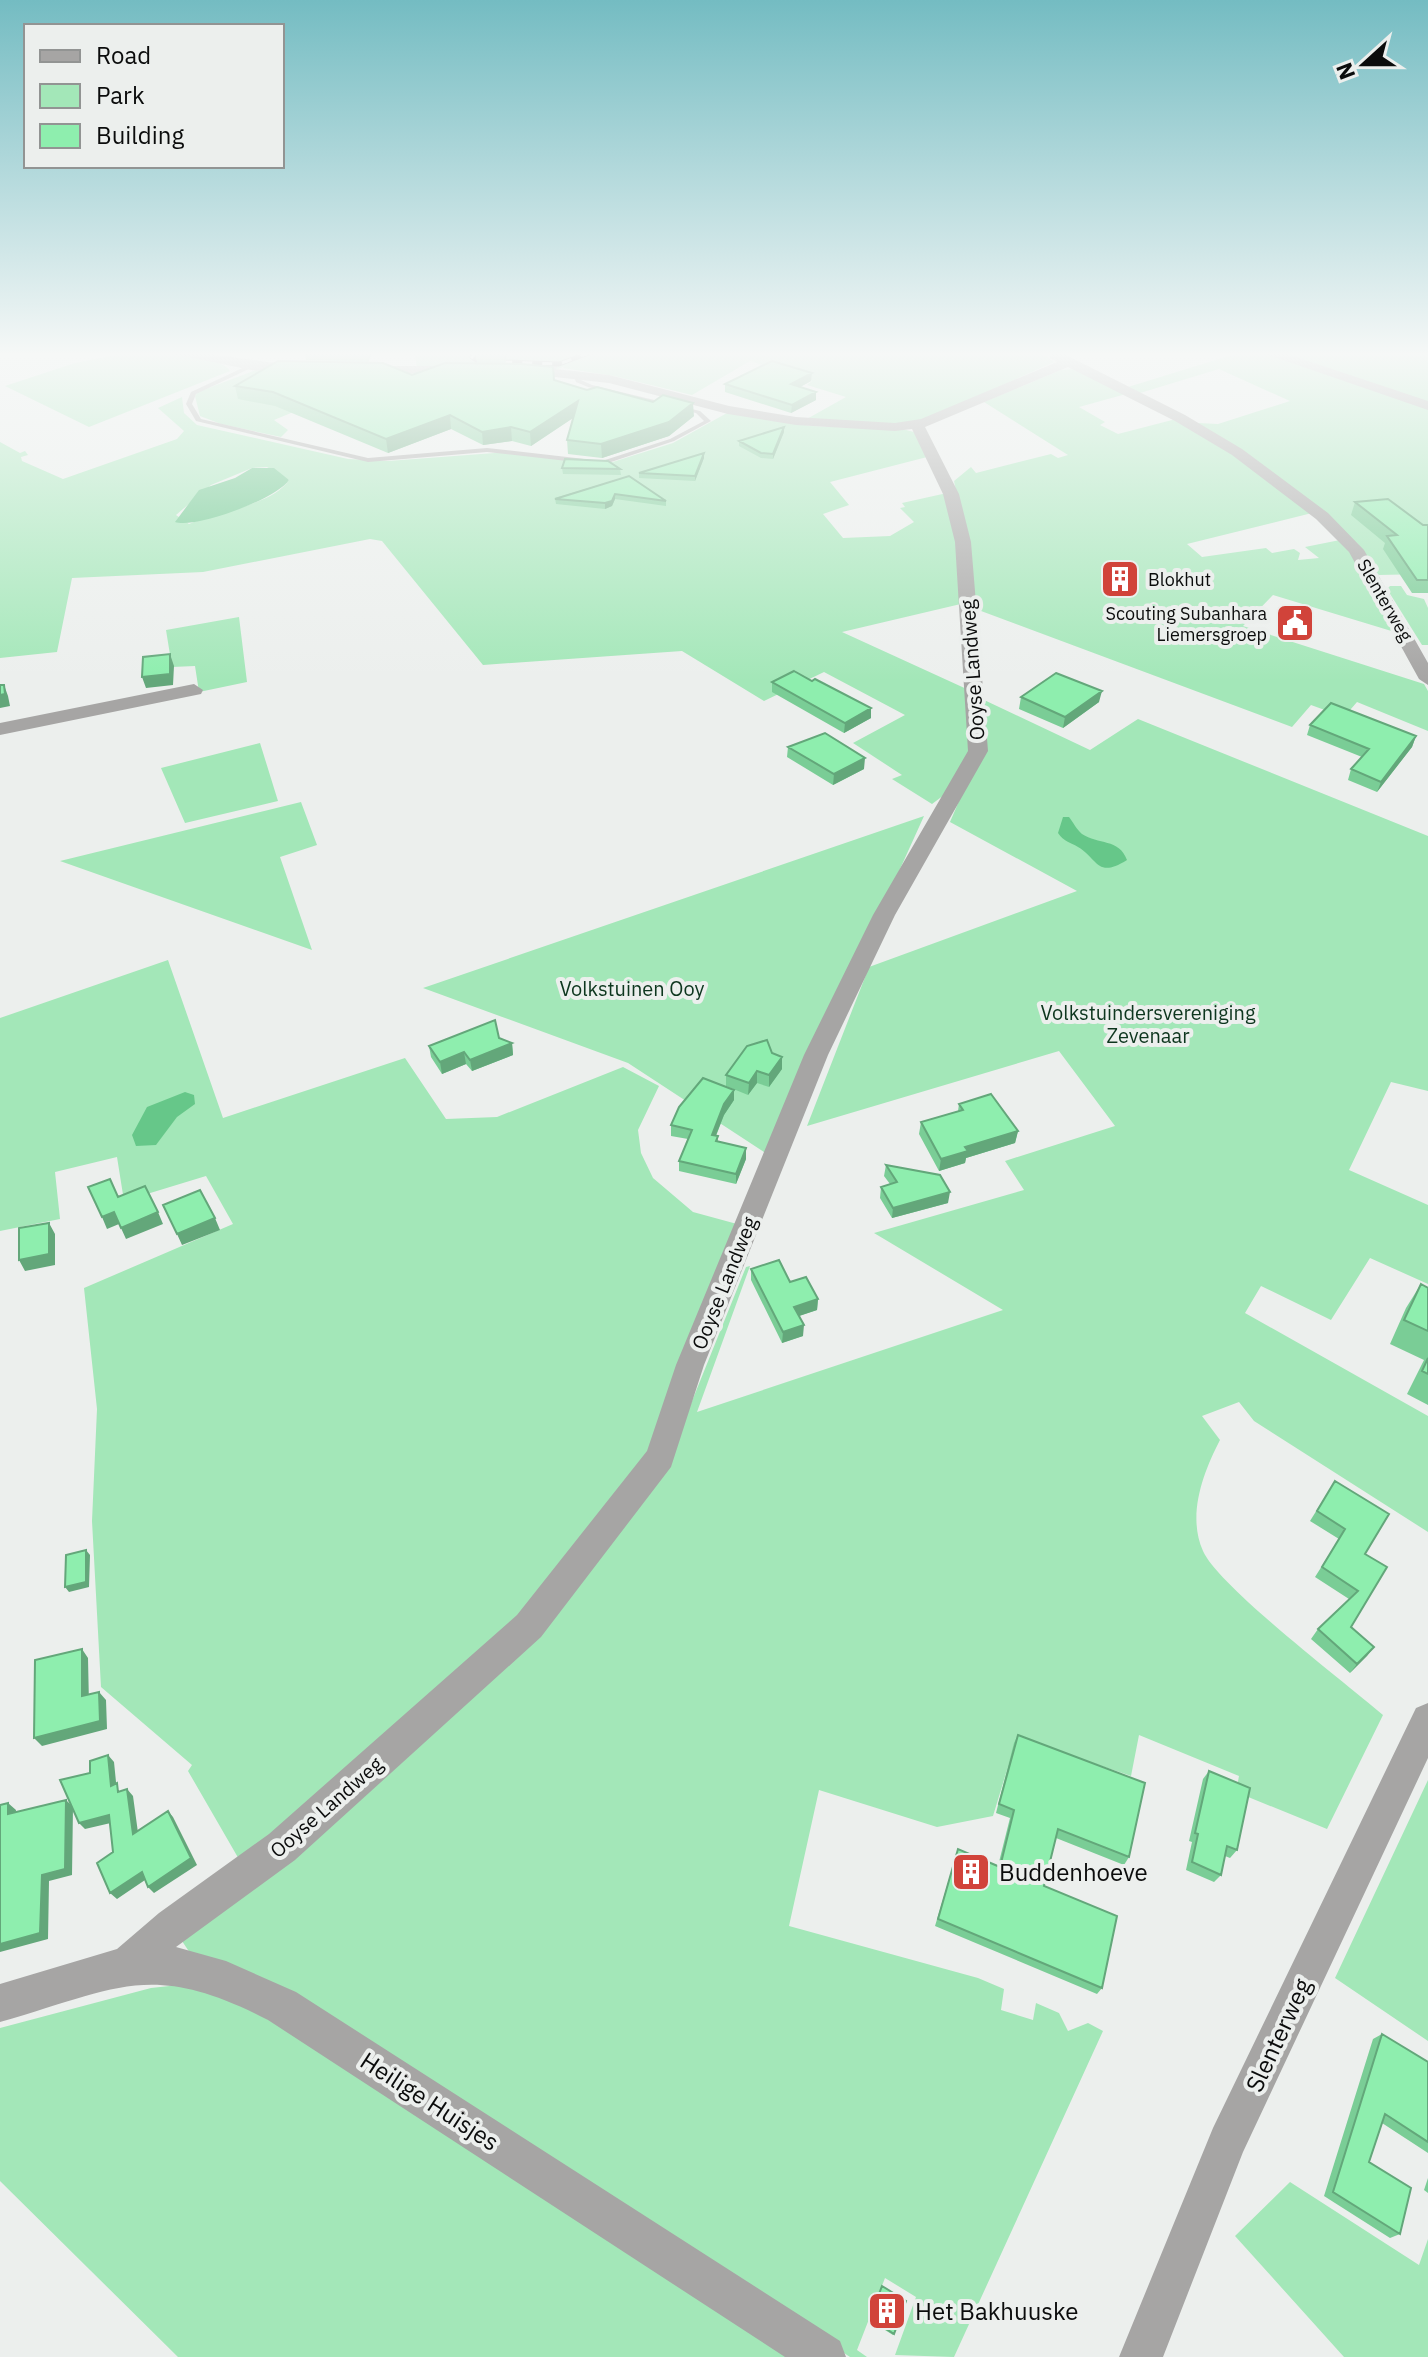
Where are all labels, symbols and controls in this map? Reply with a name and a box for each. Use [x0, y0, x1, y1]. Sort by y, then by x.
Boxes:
legend [24, 24, 284, 168]
north arrow [1324, 24, 1404, 104]
text: Road [96, 39, 151, 71]
text: N [1328, 59, 1361, 84]
text: Park [96, 79, 145, 111]
text: Building [96, 119, 184, 151]
street label: Slenterweg [1352, 555, 1418, 646]
building icon: Blokhut [1099, 558, 1141, 600]
place label: Blokhut [1148, 568, 1211, 591]
street label: Ooyse Landweg [954, 598, 990, 741]
place label: Scouting Subanhara Liemersgroep [1106, 602, 1267, 646]
public building icon: Scouting Subanhara Liemersgroep [1274, 602, 1316, 644]
park label: Volkstuinen Ooy [559, 975, 705, 1002]
park label: Volkstuindersvereniging Zevenaar [1040, 999, 1256, 1049]
street label: Ooyse Landweg [685, 1212, 763, 1353]
street label: Ooyse Landweg [264, 1750, 388, 1863]
building icon: Buddenhoeve [950, 1851, 992, 1893]
place label: Buddenhoeve [999, 1856, 1148, 1888]
street label: Slenterweg [1238, 1973, 1318, 2097]
street label: Heilige Huisjes [355, 2044, 505, 2158]
building icon: Het Bakhuuske [866, 2290, 908, 2332]
place label: Het Bakhuuske [915, 2295, 1078, 2327]

